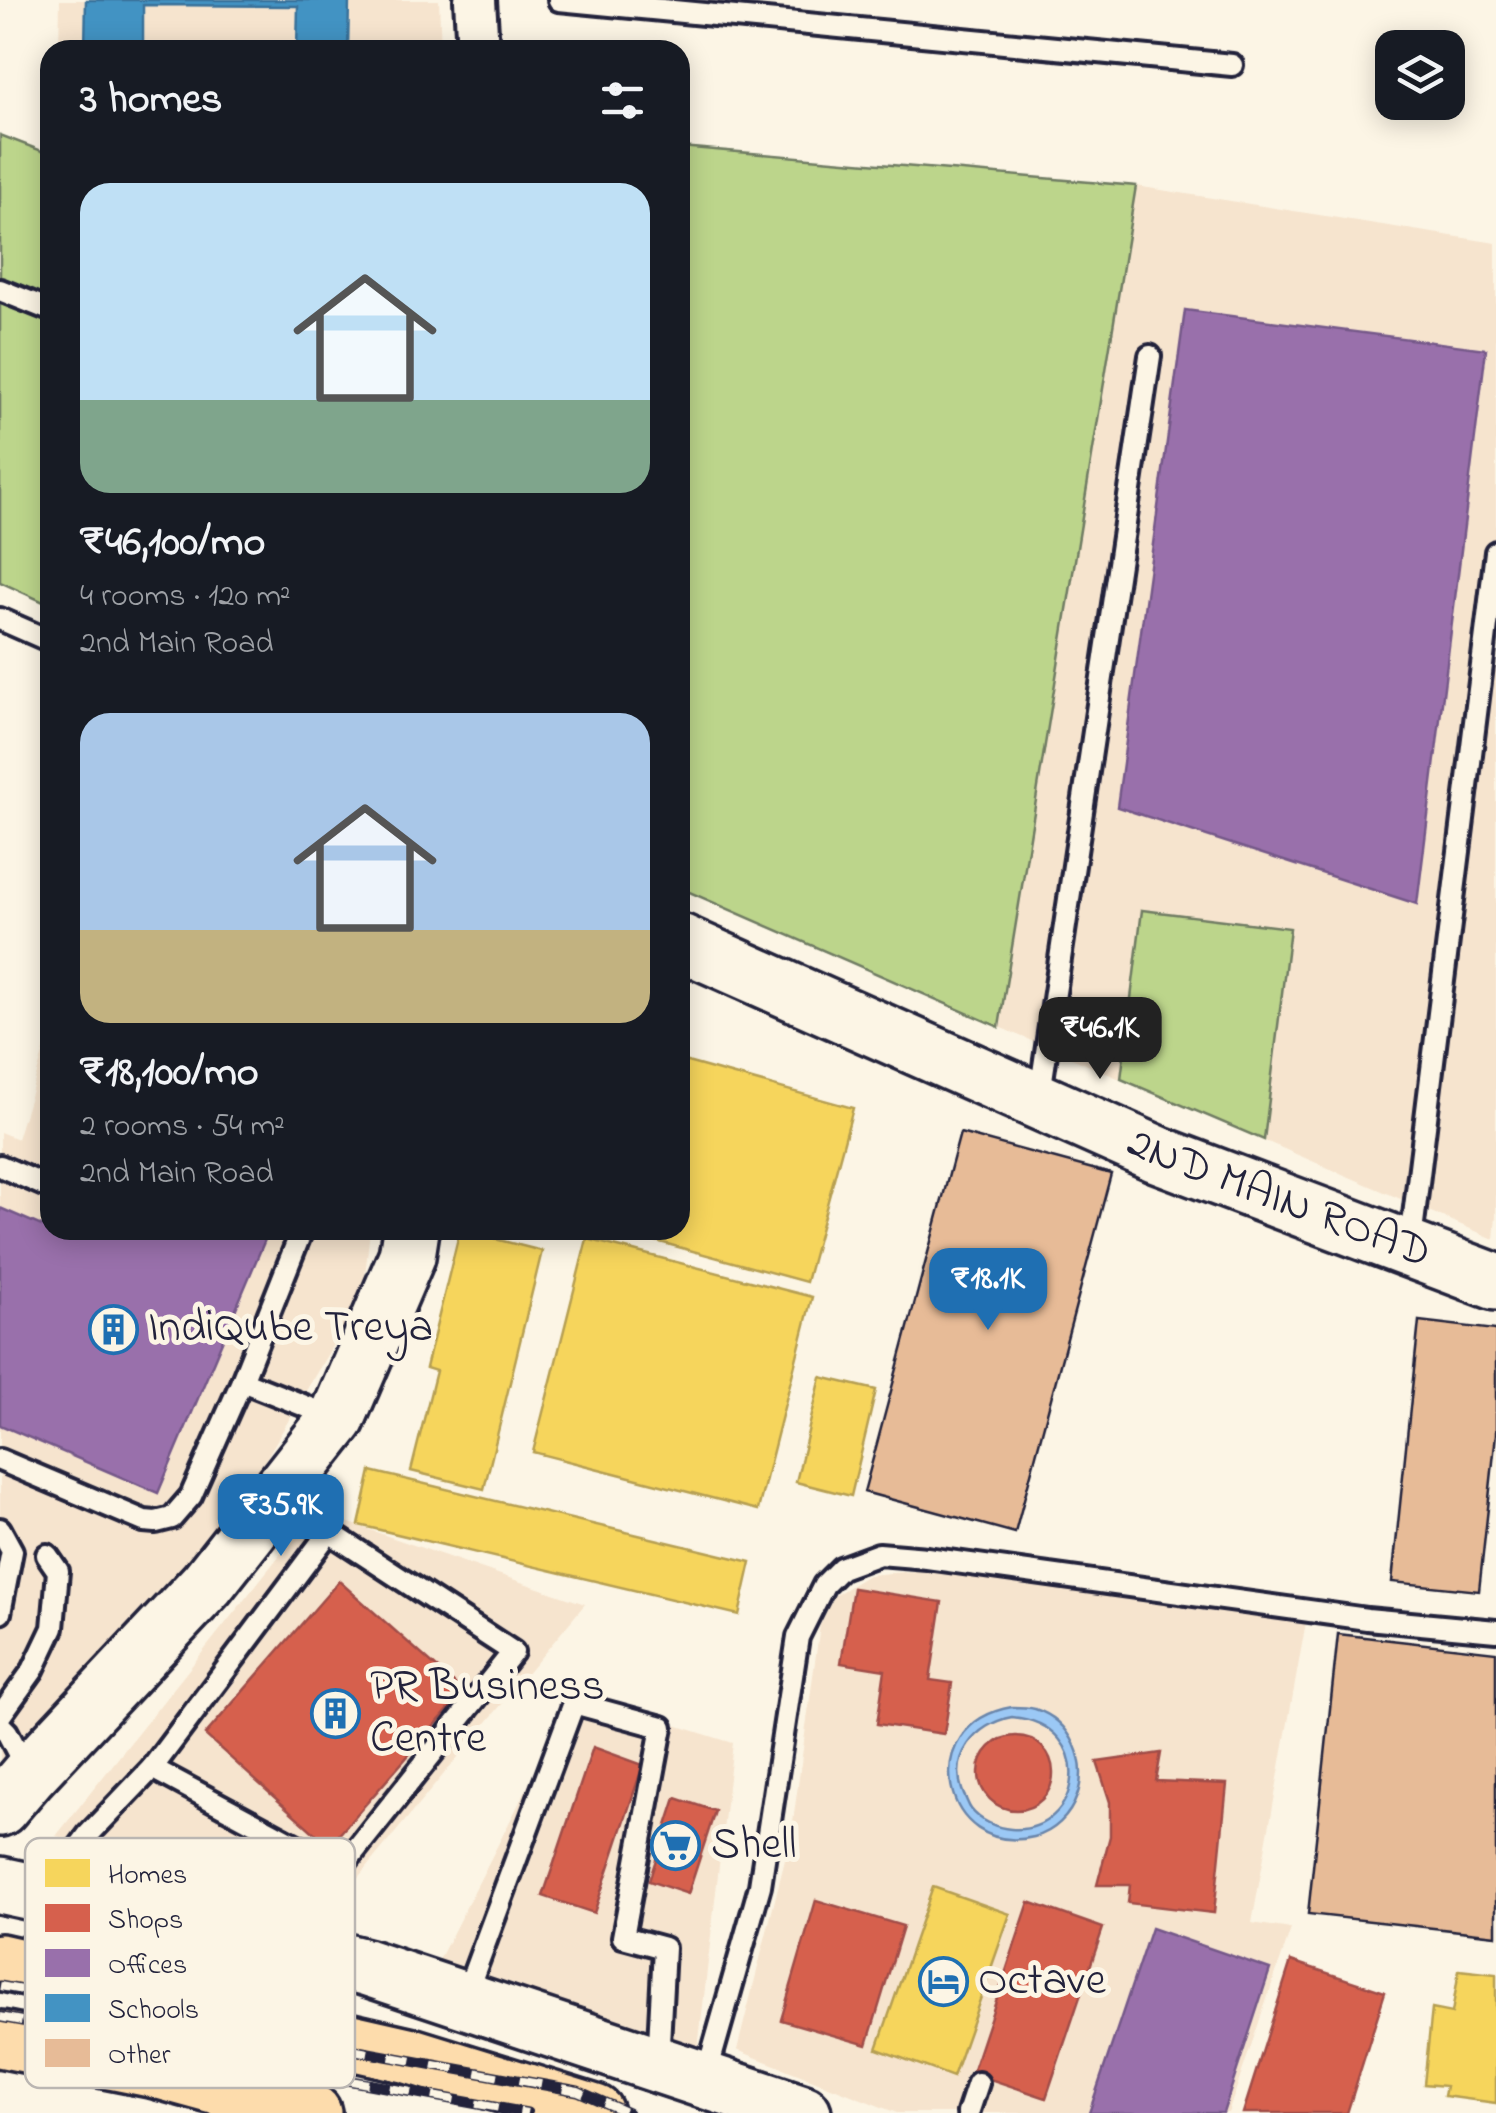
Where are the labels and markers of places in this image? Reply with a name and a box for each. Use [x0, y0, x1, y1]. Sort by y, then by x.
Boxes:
pin: ₹46.1K [1019, 997, 1181, 1082]
pin: ₹18.1K [907, 1248, 1069, 1333]
place label: IndiQube Treya [148, 1296, 433, 1362]
building icon: IndiQube Treya [87, 1303, 139, 1355]
pin: ₹35.9K [200, 1474, 362, 1559]
place label: PR Business Centre [370, 1655, 605, 1773]
building icon: PR Business Centre [309, 1688, 361, 1740]
place label: Shell [711, 1813, 797, 1879]
supermarket icon: Shell [650, 1820, 702, 1872]
place label: Octave [978, 1949, 1107, 2015]
hotel icon: Octave [917, 1956, 969, 2008]

